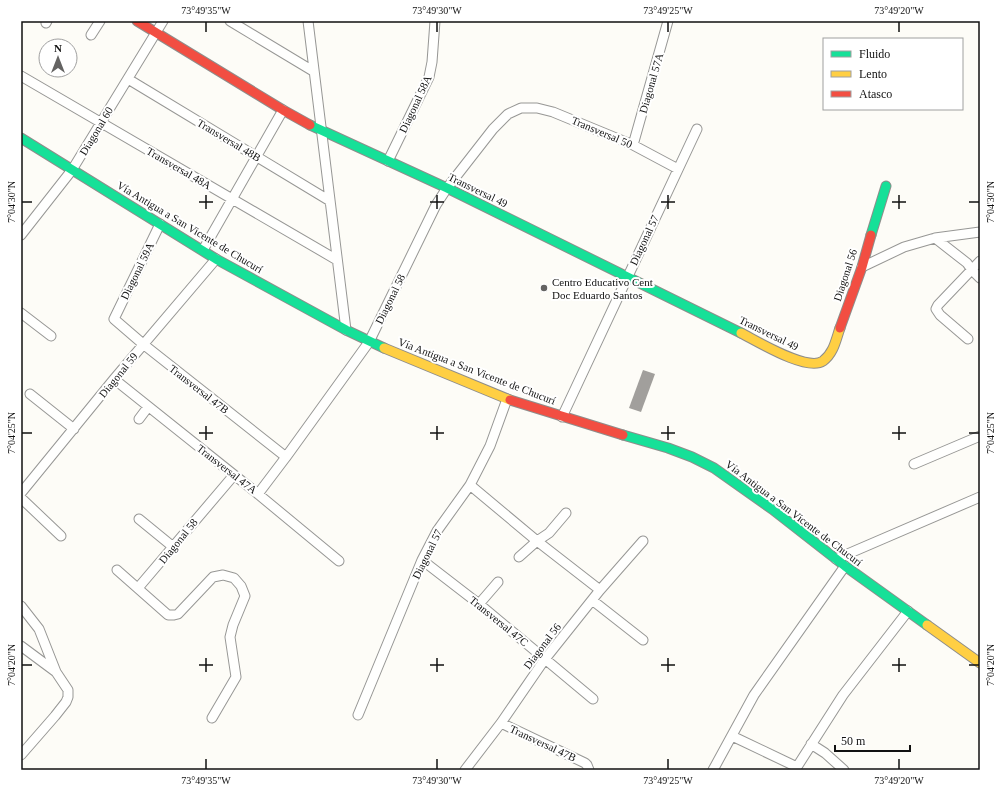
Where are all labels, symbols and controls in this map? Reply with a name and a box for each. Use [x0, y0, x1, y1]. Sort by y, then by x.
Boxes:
text: 73°49'35"W [181, 5, 231, 16]
text: 73°49'30"W [412, 5, 462, 16]
text: 73°49'25"W [643, 5, 693, 16]
text: 73°49'20"W [874, 5, 924, 16]
north arrow [38, 38, 78, 78]
legend [823, 38, 963, 110]
text: N [54, 42, 62, 54]
text: Fluido [859, 47, 890, 61]
street label: Diagonal 57A [637, 51, 665, 114]
text: Lento [859, 67, 887, 81]
street label: Diagonal 58A [396, 73, 434, 135]
text: Atasco [859, 87, 892, 101]
street label: Diagonal 60 [77, 104, 115, 157]
street label: Transversal 50 [570, 114, 635, 150]
street label: Transversal 48B [195, 116, 263, 164]
street label: Transversal 48A [145, 145, 213, 191]
street label: Transversal 49 [446, 170, 510, 210]
street label: Vía Antigua a San Vicente de Chucurí [115, 179, 265, 275]
text: 7°04'30"N [6, 181, 17, 223]
text: 7°04'30"N [985, 181, 996, 223]
street label: Diagonal 57 [627, 213, 661, 267]
street label: Diagonal 59A [118, 240, 156, 301]
street label: Diagonal 56 [831, 247, 859, 303]
street label: Diagonal 58 [373, 272, 407, 326]
place label: Centro Educativo Cent Doc Eduardo Santos [552, 276, 653, 301]
marker: Centro Educativo Cent Doc Eduardo Santos [539, 283, 549, 293]
street label: Transversal 49 [737, 313, 801, 353]
street label: Vía Antigua a San Vicente de Chucurí [397, 335, 557, 407]
street label: Diagonal 59 [96, 350, 140, 400]
street label: Transversal 47B [167, 362, 231, 416]
text: 7°04'25"N [6, 412, 17, 454]
text: 7°04'25"N [985, 412, 996, 454]
street label: Transversal 47A [195, 442, 259, 496]
street label: Vía Antigua a San Vicente de Chucurí [723, 458, 865, 568]
street label: Diagonal 58 [156, 516, 200, 566]
street label: Diagonal 57 [410, 527, 444, 581]
street label: Transversal 47C [467, 594, 531, 648]
street label: Diagonal 56 [521, 620, 563, 671]
text: 7°04'20"N [6, 644, 17, 686]
text: 7°04'20"N [985, 644, 996, 686]
street label: Transversal 47B [508, 722, 578, 764]
scale bar [835, 727, 910, 753]
text: 50 m [841, 734, 866, 748]
text: 73°49'35"W [181, 775, 231, 786]
text: 73°49'30"W [412, 775, 462, 786]
text: 73°49'25"W [643, 775, 693, 786]
text: 73°49'20"W [874, 775, 924, 786]

